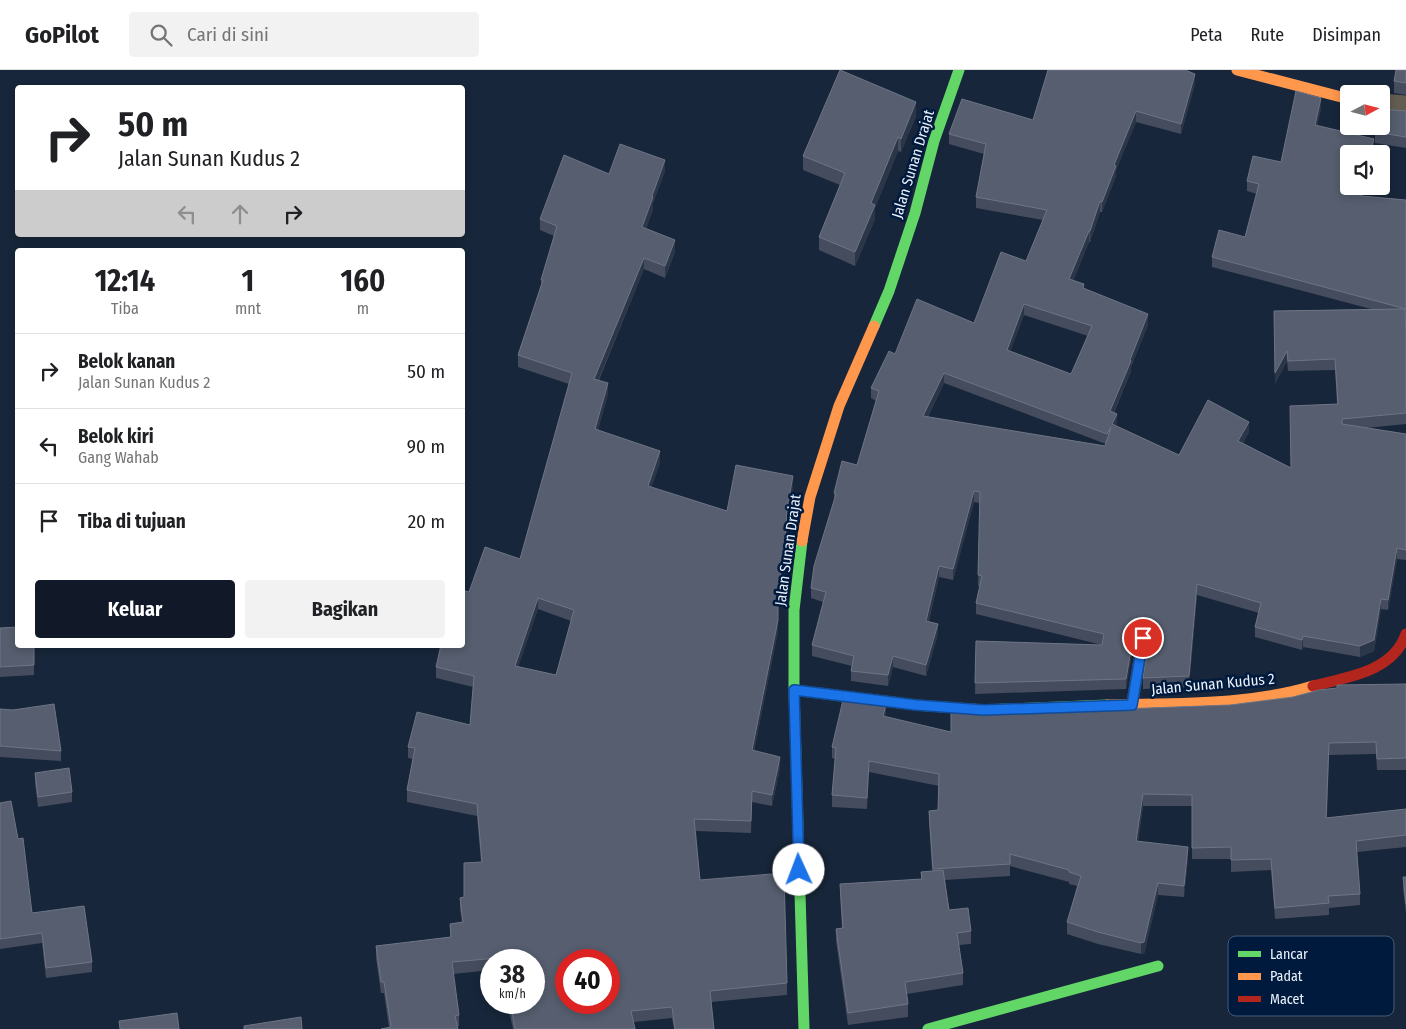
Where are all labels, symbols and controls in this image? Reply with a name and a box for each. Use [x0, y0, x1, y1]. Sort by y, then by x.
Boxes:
search box [129, 12, 479, 57]
text: GoPilot [25, 21, 99, 49]
icon: search [147, 21, 175, 49]
text: Cari di sini [187, 23, 269, 46]
text: Peta [1190, 24, 1222, 46]
text: Rute [1250, 24, 1284, 46]
text: Disimpan [1312, 24, 1381, 46]
north arrow [1340, 85, 1390, 135]
map controls [1340, 85, 1390, 195]
text: 50 m [118, 103, 188, 145]
icon: right [35, 105, 100, 170]
street label: Jalan Sunan Drajat [888, 107, 938, 220]
text: Jalan Sunan Kudus 2 [118, 145, 300, 172]
button: sound [1340, 145, 1390, 195]
icon: left [173, 200, 201, 228]
icon: ahead [226, 200, 254, 228]
icon: right [279, 200, 307, 228]
text: 12:14 [95, 263, 155, 299]
text: 1 [242, 263, 254, 299]
text: 160 [341, 263, 385, 299]
text: Tiba [111, 299, 139, 318]
text: mnt [235, 299, 261, 318]
text: m [357, 299, 369, 318]
text: Belok kanan [78, 350, 175, 373]
icon: right [35, 357, 63, 385]
text: 50 m [407, 360, 445, 383]
text: Jalan Sunan Kudus 2 [78, 373, 210, 392]
text: Belok kiri [78, 425, 154, 448]
icon: left [35, 432, 63, 460]
text: 90 m [407, 435, 445, 458]
text: Gang Wahab [78, 448, 159, 467]
street label: Jalan Sunan Drajat [771, 493, 805, 607]
icon: arrive [35, 507, 63, 535]
text: Tiba di tujuan [78, 510, 186, 533]
text: 20 m [408, 510, 445, 533]
button: Keluar [35, 580, 235, 638]
button: Bagikan [245, 580, 445, 638]
pin [1122, 617, 1164, 659]
icon: arrive [1129, 624, 1157, 652]
street label: Jalan Sunan Kudus 2 [1150, 670, 1276, 698]
position arrow [772, 843, 824, 895]
legend [1228, 936, 1394, 1016]
text: Lancar [1270, 946, 1308, 963]
speed limit sign: 40 [555, 949, 620, 1014]
text: 38 [500, 960, 525, 990]
text: Padat [1270, 968, 1303, 985]
text: km/h [499, 987, 526, 1001]
text: Macet [1270, 991, 1304, 1008]

